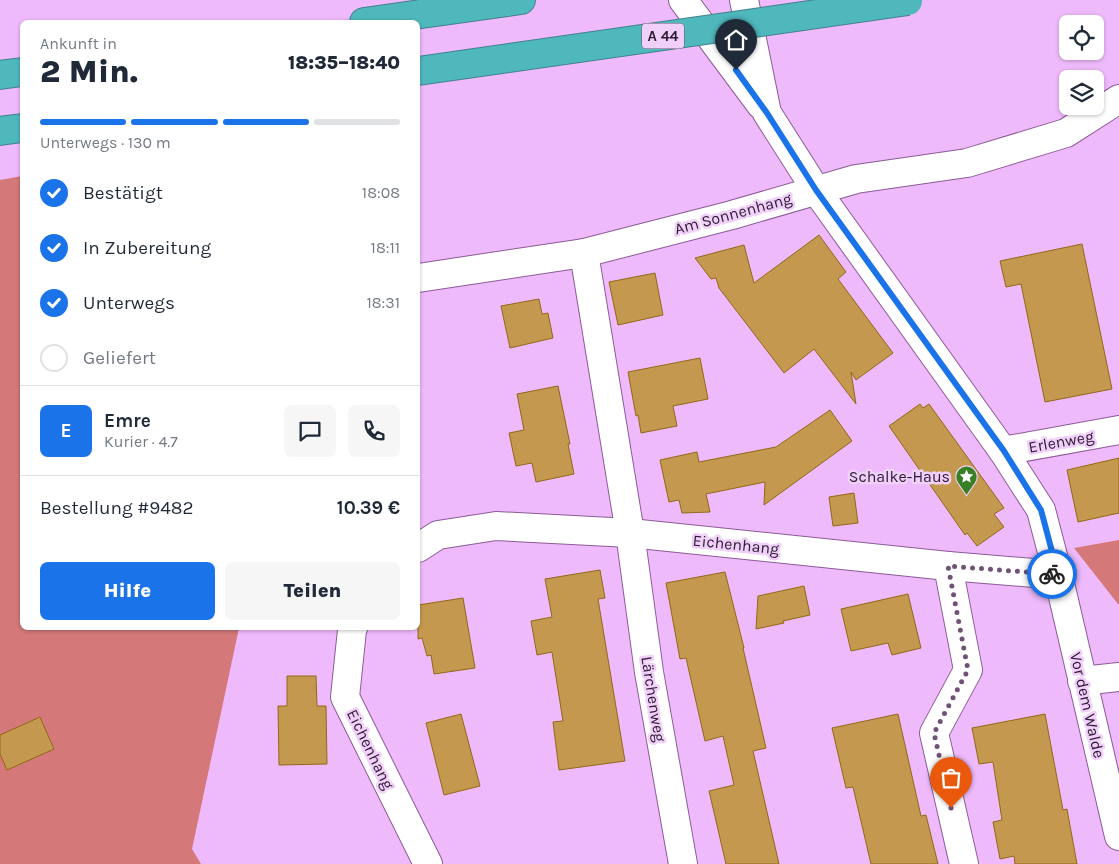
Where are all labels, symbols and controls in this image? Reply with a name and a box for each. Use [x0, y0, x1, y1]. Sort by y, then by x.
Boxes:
map controls [1059, 15, 1104, 115]
button: locate [1059, 15, 1104, 60]
pin [715, 19, 757, 70]
road number: A 44 [642, 24, 684, 48]
icon: home [722, 26, 750, 54]
text: Ankunft in [40, 34, 117, 53]
text: 18:35–18:40 [288, 52, 400, 74]
text: 2 Min. [40, 53, 138, 90]
button: layers [1059, 70, 1104, 115]
text: Unterwegs · 130 m [40, 133, 171, 152]
icon: check [40, 179, 68, 207]
text: Bestätigt [83, 182, 163, 204]
text: 18:08 [362, 183, 400, 202]
street label: Am Sonnenhang [672, 189, 794, 238]
icon: check [40, 234, 68, 262]
text: In Zubereitung [83, 237, 211, 259]
text: 18:11 [371, 238, 400, 257]
icon: check [40, 289, 68, 317]
text: Unterwegs [83, 292, 175, 314]
text: 18:31 [366, 293, 400, 312]
text: Geliefert [83, 347, 156, 369]
button: chat [284, 405, 336, 457]
button: phone [348, 405, 400, 457]
text: Emre [104, 410, 151, 432]
text: E [60, 420, 72, 442]
street label: Erlenweg [1027, 426, 1095, 457]
text: Kurier · 4.7 [104, 432, 178, 451]
place icon: Schalke-Haus [954, 464, 978, 495]
place label: Schalke-Haus [849, 467, 950, 486]
text: Bestellung #9482 [40, 497, 194, 519]
text: 10.39 € [337, 497, 400, 519]
street label: Eichenhang [692, 531, 780, 558]
courier [1027, 549, 1077, 599]
icon: bike [1038, 560, 1066, 588]
button: Hilfe [40, 562, 215, 620]
button: Teilen [225, 562, 400, 620]
street label: Vor dem Walde [1066, 650, 1109, 760]
street label: Lärchenweg [637, 655, 670, 743]
street label: Eichenhang [343, 706, 398, 792]
pin [930, 757, 972, 808]
icon: bag [937, 764, 965, 792]

